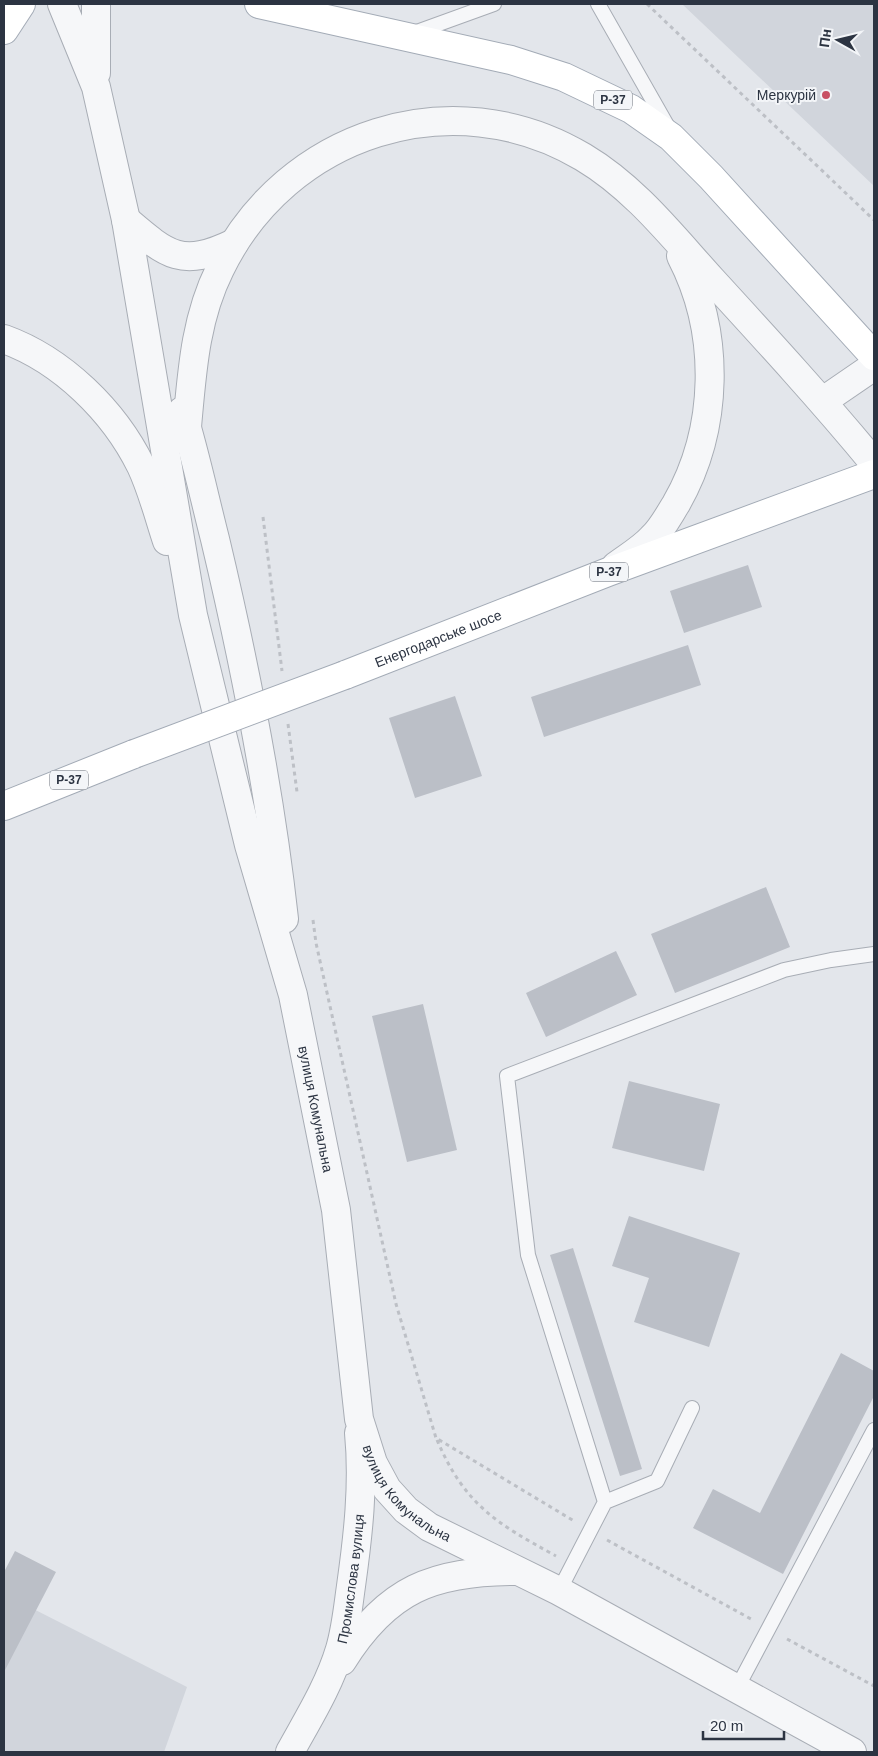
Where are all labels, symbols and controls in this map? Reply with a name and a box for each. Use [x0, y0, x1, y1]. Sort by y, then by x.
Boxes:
north arrow [813, 15, 863, 65]
text: Пн [816, 28, 834, 48]
place label: Меркурій [757, 87, 816, 103]
marker: Меркурій [820, 89, 832, 101]
road number: Р-37 [594, 90, 632, 110]
road number: Р-37 [590, 562, 628, 582]
street label: Енергодарське шосе [372, 606, 504, 671]
road number: Р-37 [50, 770, 88, 790]
street label: вулиця Комунальна [295, 1044, 336, 1174]
street label: вулиця Комунальна [360, 1443, 454, 1545]
street label: Промислова вулиця [334, 1513, 367, 1645]
scale bar [703, 1708, 784, 1740]
text: 20 m [710, 1717, 743, 1734]

